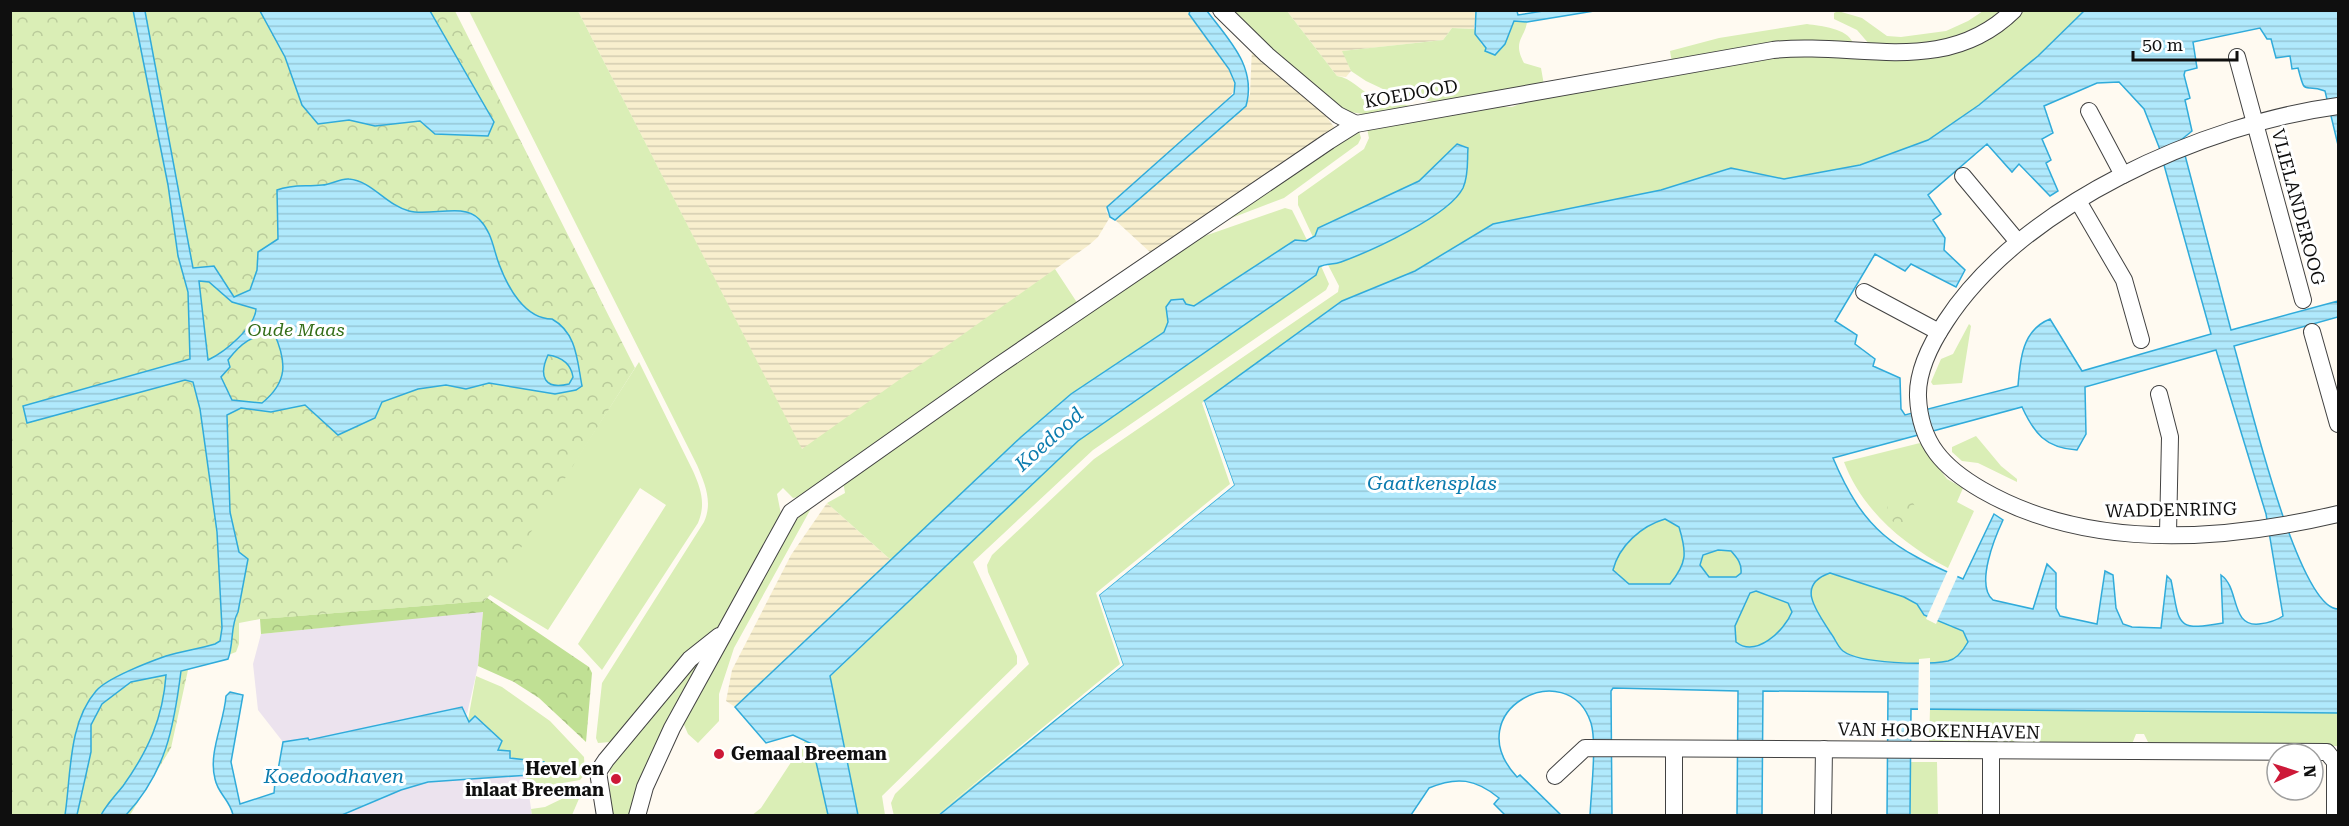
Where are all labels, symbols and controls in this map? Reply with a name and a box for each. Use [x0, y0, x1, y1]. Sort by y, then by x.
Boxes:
scale bar [2133, 24, 2236, 62]
text: 50 m [2142, 34, 2183, 55]
street label: KOEDOOD [1363, 75, 1459, 112]
street label: VLIELANDEROOG [2268, 127, 2329, 287]
park label: Oude Maas [247, 319, 345, 340]
water label: Koedood [1009, 402, 1088, 477]
water label: Gaatkensplas [1367, 471, 1497, 495]
street label: WADDENRING [2105, 498, 2237, 521]
street label: VAN HOBOKENHAVEN [1837, 718, 2041, 743]
north arrow [2265, 742, 2325, 802]
place label: Gemaal Breeman [731, 743, 887, 764]
marker: Gemaal Breeman [712, 747, 726, 761]
place label: Hevel en inlaat Breeman [465, 758, 604, 800]
water label: Koedoodhaven [263, 764, 404, 788]
text: N [2300, 765, 2319, 778]
marker: Hevel en inlaat Breeman [609, 772, 623, 786]

